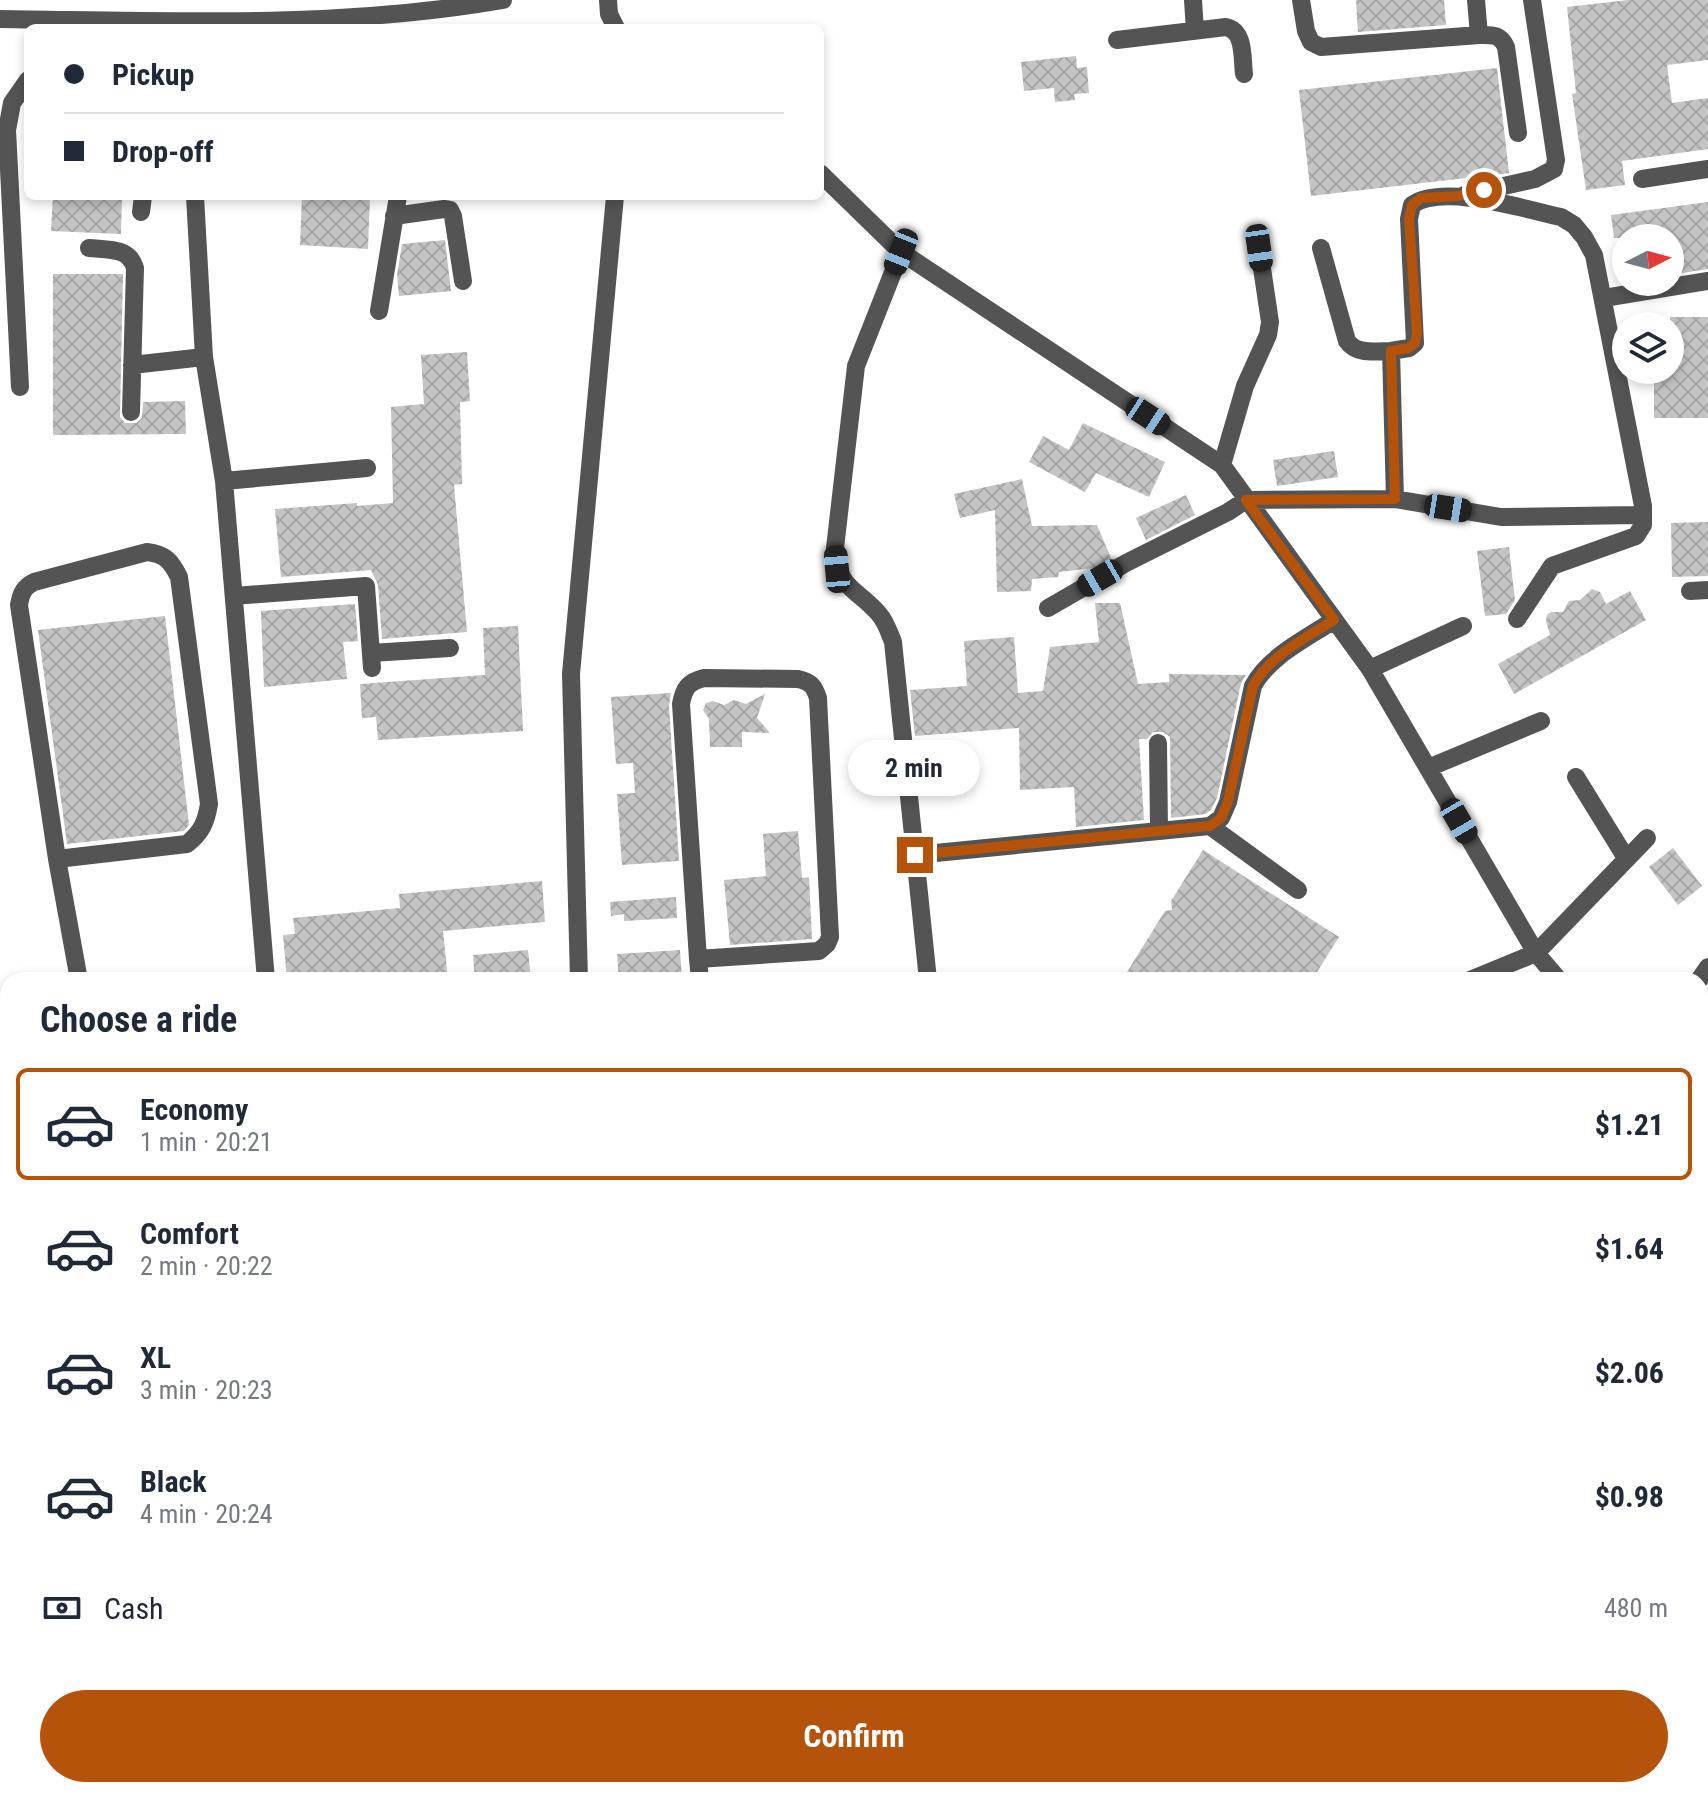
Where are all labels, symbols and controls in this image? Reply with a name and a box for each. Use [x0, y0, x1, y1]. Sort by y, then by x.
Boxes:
text: Pickup [112, 57, 194, 92]
text: Drop-off [112, 134, 214, 169]
route start [1466, 172, 1502, 208]
car [1244, 223, 1274, 273]
north arrow [1612, 224, 1684, 296]
map controls [1612, 224, 1684, 384]
car [881, 225, 921, 279]
button: layers [1612, 312, 1684, 384]
car [1121, 393, 1175, 439]
car [1422, 492, 1474, 524]
car [823, 544, 851, 594]
car [1073, 556, 1127, 600]
callout: 2 min [849, 739, 981, 795]
text: 2 min [885, 753, 943, 783]
car [1437, 794, 1481, 848]
route end [897, 837, 933, 873]
text: Choose a ride [40, 999, 237, 1041]
icon: car [44, 1088, 116, 1160]
text: Economy [140, 1092, 248, 1127]
text: $1.21 [1595, 1107, 1664, 1142]
text: 1 min · 20:21 [140, 1127, 273, 1157]
icon: car [44, 1212, 116, 1284]
text: Comfort [140, 1216, 239, 1251]
text: $1.64 [1595, 1231, 1664, 1266]
text: 2 min · 20:22 [140, 1251, 273, 1281]
icon: car [44, 1336, 116, 1408]
text: XL [140, 1340, 171, 1375]
text: $2.06 [1595, 1355, 1664, 1390]
text: 3 min · 20:23 [140, 1375, 273, 1405]
icon: car [44, 1460, 116, 1532]
text: Black [140, 1464, 207, 1499]
text: $0.98 [1595, 1479, 1664, 1514]
text: 4 min · 20:24 [140, 1499, 273, 1529]
icon: cash [40, 1586, 84, 1630]
text: Cash [104, 1591, 164, 1626]
text: 480 m [1604, 1593, 1668, 1623]
button: Confirm [40, 1690, 1668, 1782]

